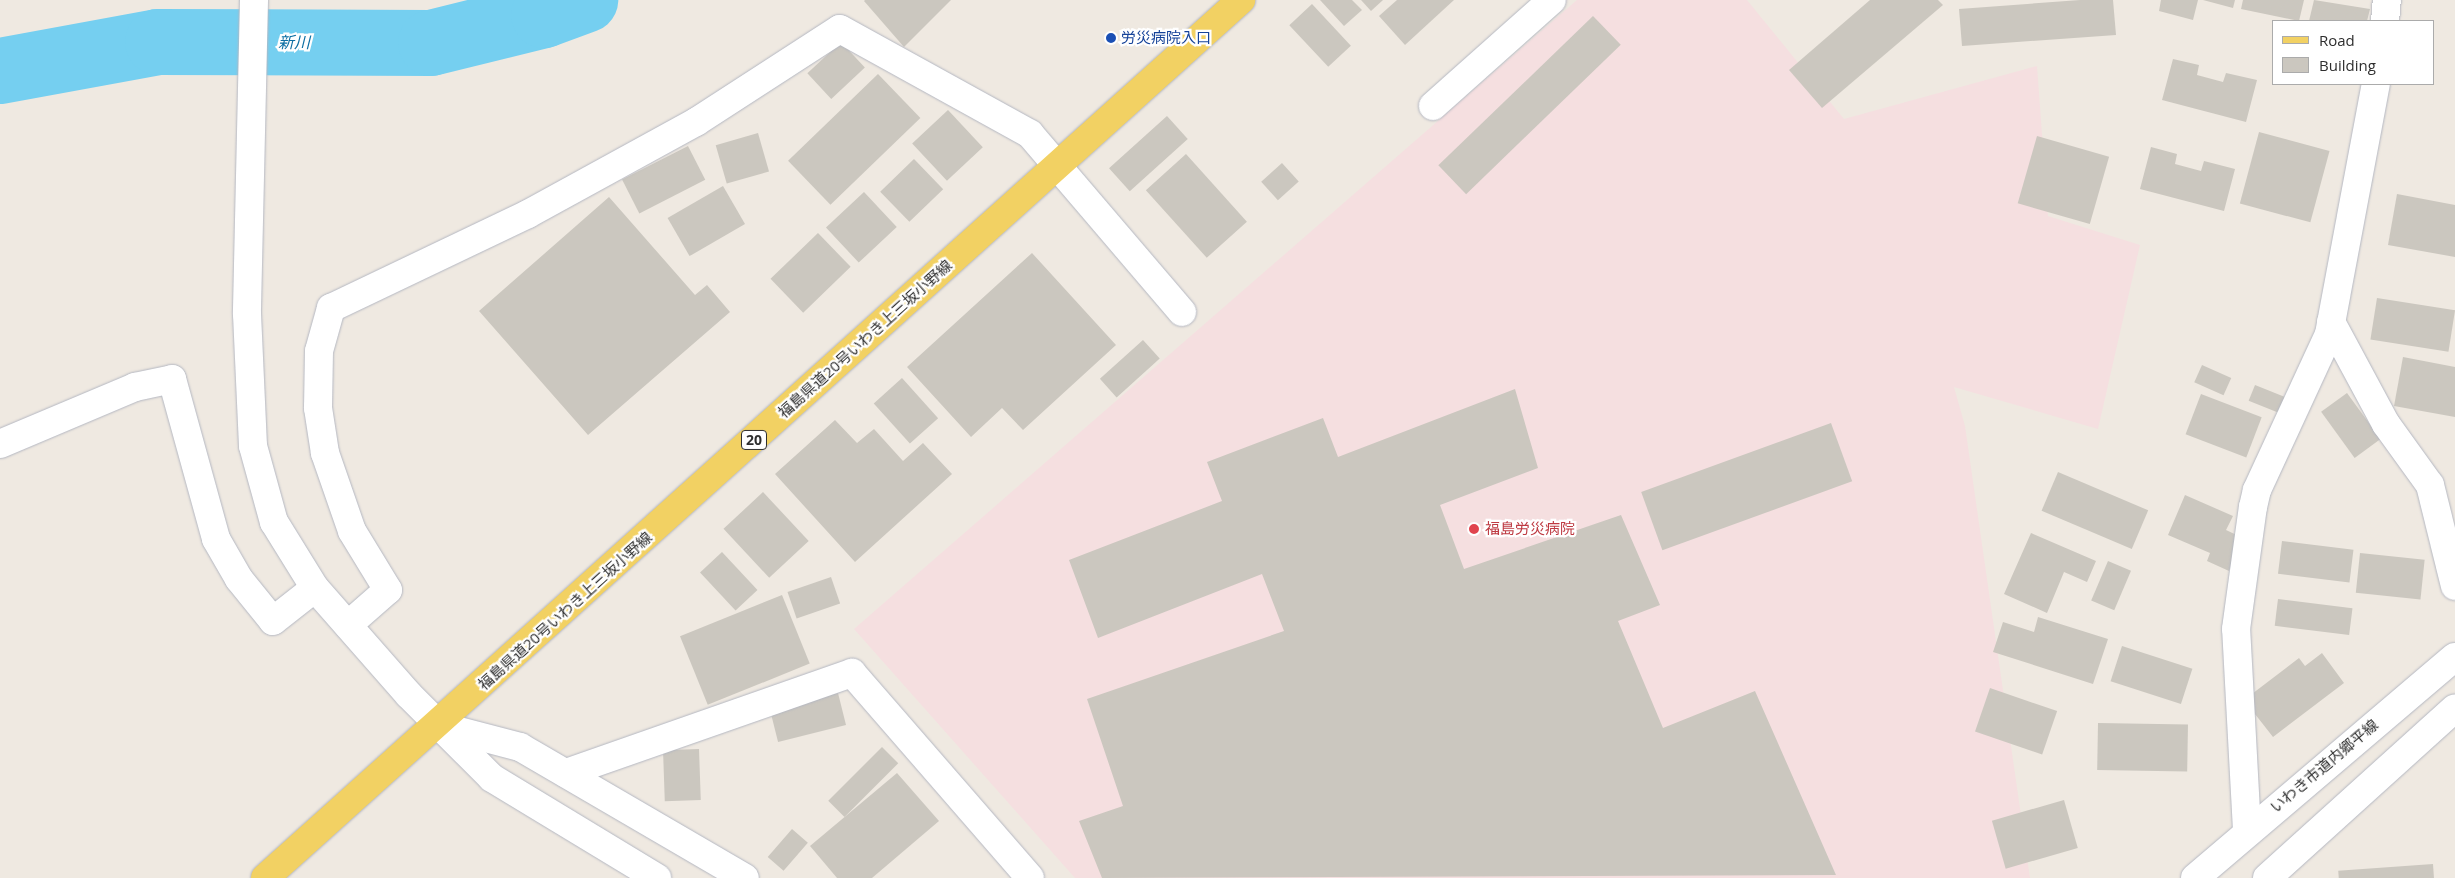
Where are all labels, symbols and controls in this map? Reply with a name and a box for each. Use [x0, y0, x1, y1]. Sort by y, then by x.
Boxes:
legend [2272, 20, 2435, 85]
place label: 労災病院入口 [1121, 29, 1211, 47]
text: Road [2319, 30, 2355, 50]
water label: 新川 [278, 32, 310, 52]
marker: 労災病院入口 [1105, 32, 1117, 44]
text: Building [2319, 55, 2376, 75]
street label: 福島県道20号いわき上三坂小野線 [775, 256, 955, 422]
road number: 20 [740, 428, 768, 452]
place label: 福島労災病院 [1485, 520, 1575, 538]
marker: 福島労災病院 [1467, 522, 1481, 536]
street label: 福島県道20号いわき上三坂小野線 [475, 528, 655, 694]
street label: いわき市道内郷平線 [2267, 716, 2381, 816]

